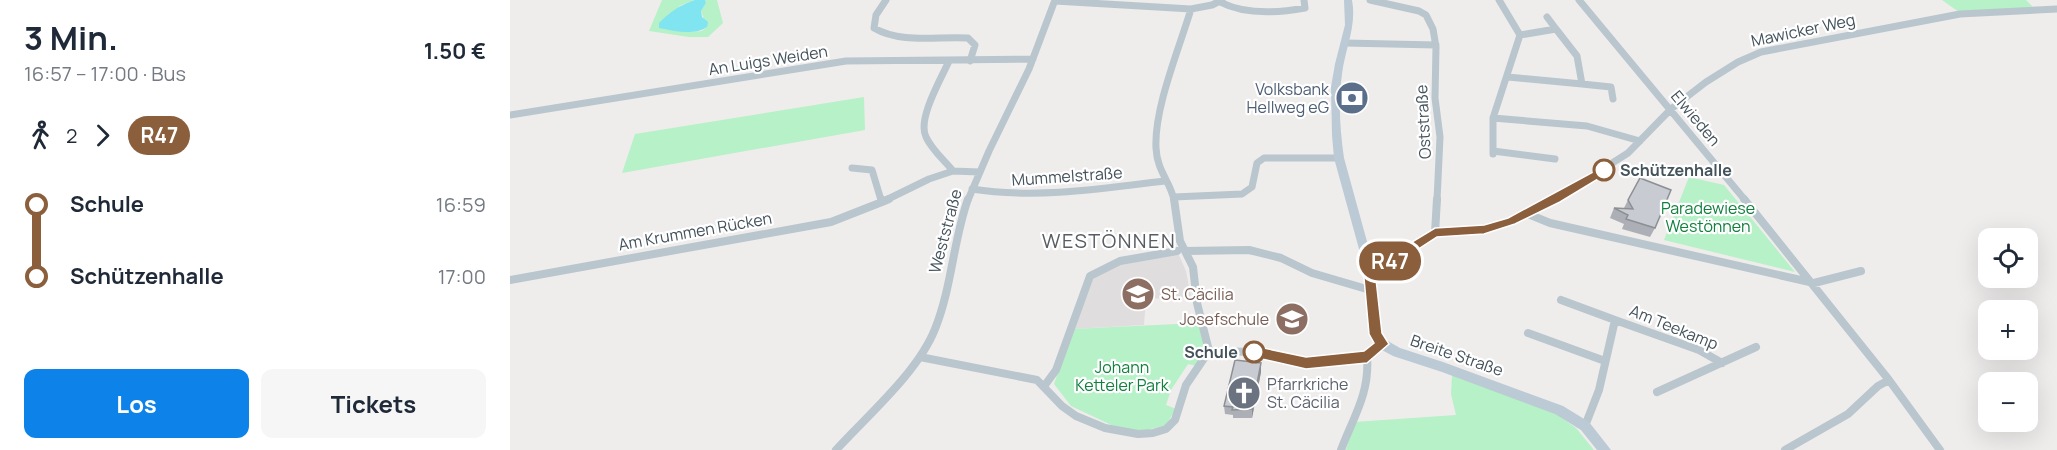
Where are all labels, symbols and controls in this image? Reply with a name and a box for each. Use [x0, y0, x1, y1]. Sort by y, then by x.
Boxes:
street label: Mawicker Weg [1749, 8, 1857, 52]
text: 3 Min. [24, 15, 118, 60]
text: 1.50 € [424, 36, 486, 66]
street label: An Luigs Weiden [707, 40, 829, 80]
text: 16:57 – 17:00 · Bus [24, 60, 186, 87]
place label: Volksbank Hellweg eG [1247, 78, 1330, 118]
bank icon: Volksbank Hellweg eG [1334, 80, 1370, 116]
street label: Oststraße [1410, 84, 1436, 160]
street label: Elwieden [1666, 86, 1726, 150]
icon: walk [24, 119, 57, 152]
icon: forward [86, 119, 119, 152]
text: R47 [140, 121, 178, 149]
text: 2 [66, 122, 77, 149]
marker: Schützenhalle [1593, 159, 1615, 181]
place label: Schützenhalle [1620, 159, 1732, 181]
street label: Mummelstraße [1011, 161, 1123, 191]
street label: Weststraße [923, 186, 967, 276]
text: Schule [70, 189, 144, 219]
text: 16:59 [436, 191, 486, 218]
park label: Paradewiese Westönnen [1661, 197, 1755, 237]
street label: Am Krummen Rücken [617, 207, 773, 255]
district label: WESTÖNNEN [1042, 227, 1176, 254]
map controls [1978, 228, 2038, 432]
button: locate [1978, 228, 2038, 288]
line badge: R47 [1356, 242, 1424, 280]
text: R47 [1371, 247, 1409, 275]
text: Schützenhalle [70, 261, 224, 291]
text: 17:00 [438, 263, 486, 290]
school or university icon: St. Cäcilia [1120, 276, 1156, 312]
place label: St. Cäcilia [1161, 283, 1234, 305]
street label: Am Teekamp [1626, 299, 1722, 355]
button: + [1978, 300, 2038, 360]
school or university icon: Josefschule [1274, 301, 1310, 337]
place label: Josefschule [1179, 308, 1269, 330]
street label: Breite Straße [1408, 329, 1506, 381]
place label: Schule [1184, 341, 1238, 363]
marker: Schule [1243, 341, 1265, 363]
park label: Johann Ketteler Park [1075, 356, 1170, 396]
button: Los [24, 369, 249, 438]
button: Tickets [261, 369, 486, 438]
button: − [1978, 372, 2038, 432]
place label: Pfarrkriche St. Cäcilia [1267, 373, 1348, 413]
church icon: Pfarrkriche St. Cäcilia [1226, 375, 1262, 411]

